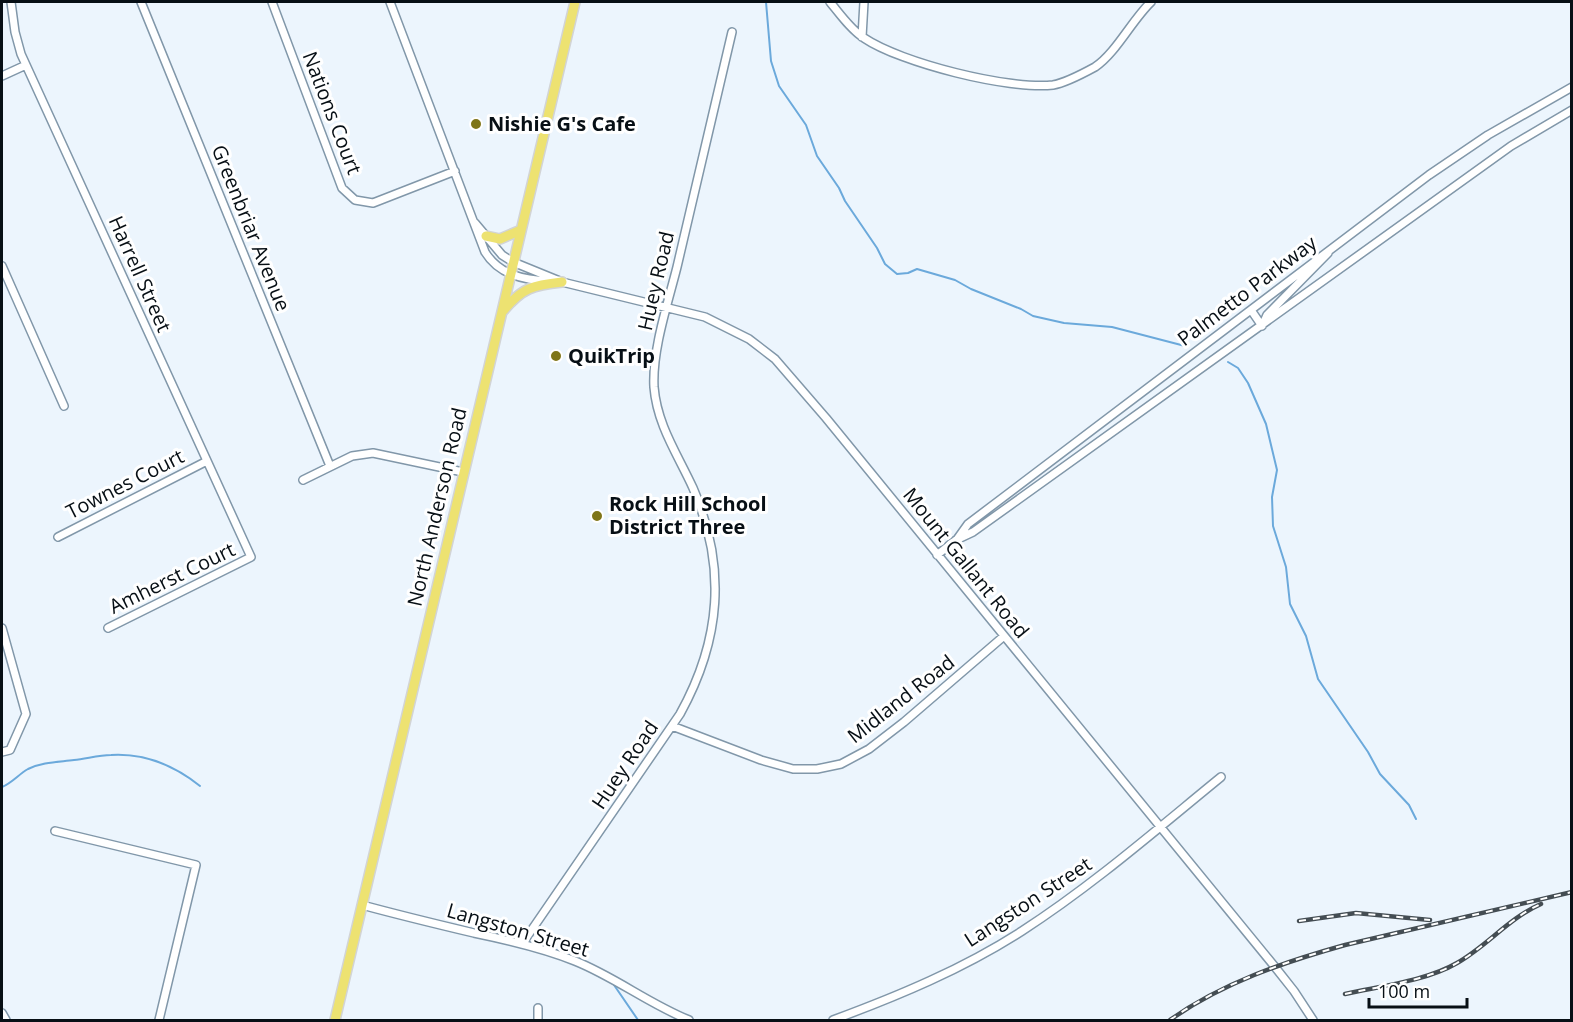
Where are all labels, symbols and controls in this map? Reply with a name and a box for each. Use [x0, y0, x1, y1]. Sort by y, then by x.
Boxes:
street label: Nations Court [297, 47, 368, 178]
place label: Nishie G's Cafe [488, 110, 636, 137]
marker: Nishie G's Cafe [469, 117, 483, 131]
street label: Greenbriar Avenue [206, 141, 297, 315]
street label: Harrell Street [103, 211, 178, 336]
street label: Huey Road [631, 229, 680, 333]
street label: Palmetto Parkway [1172, 229, 1323, 352]
place label: QuikTrip [568, 342, 655, 369]
marker: QuikTrip [549, 349, 563, 363]
street label: North Anderson Road [401, 405, 473, 609]
street label: Townes Court [61, 442, 188, 525]
street label: Mount Gallant Road [897, 482, 1035, 643]
place label: Rock Hill School District Three [609, 490, 767, 540]
marker: Rock Hill School District Three [590, 509, 604, 523]
street label: Amherst Court [104, 535, 239, 620]
street label: Midland Road [842, 648, 960, 749]
street label: Huey Road [585, 715, 664, 814]
street label: Langston Street [959, 850, 1097, 953]
street label: Langston Street [444, 896, 592, 963]
scale bar [1369, 971, 1466, 1009]
text: 100 m [1378, 979, 1430, 1003]

